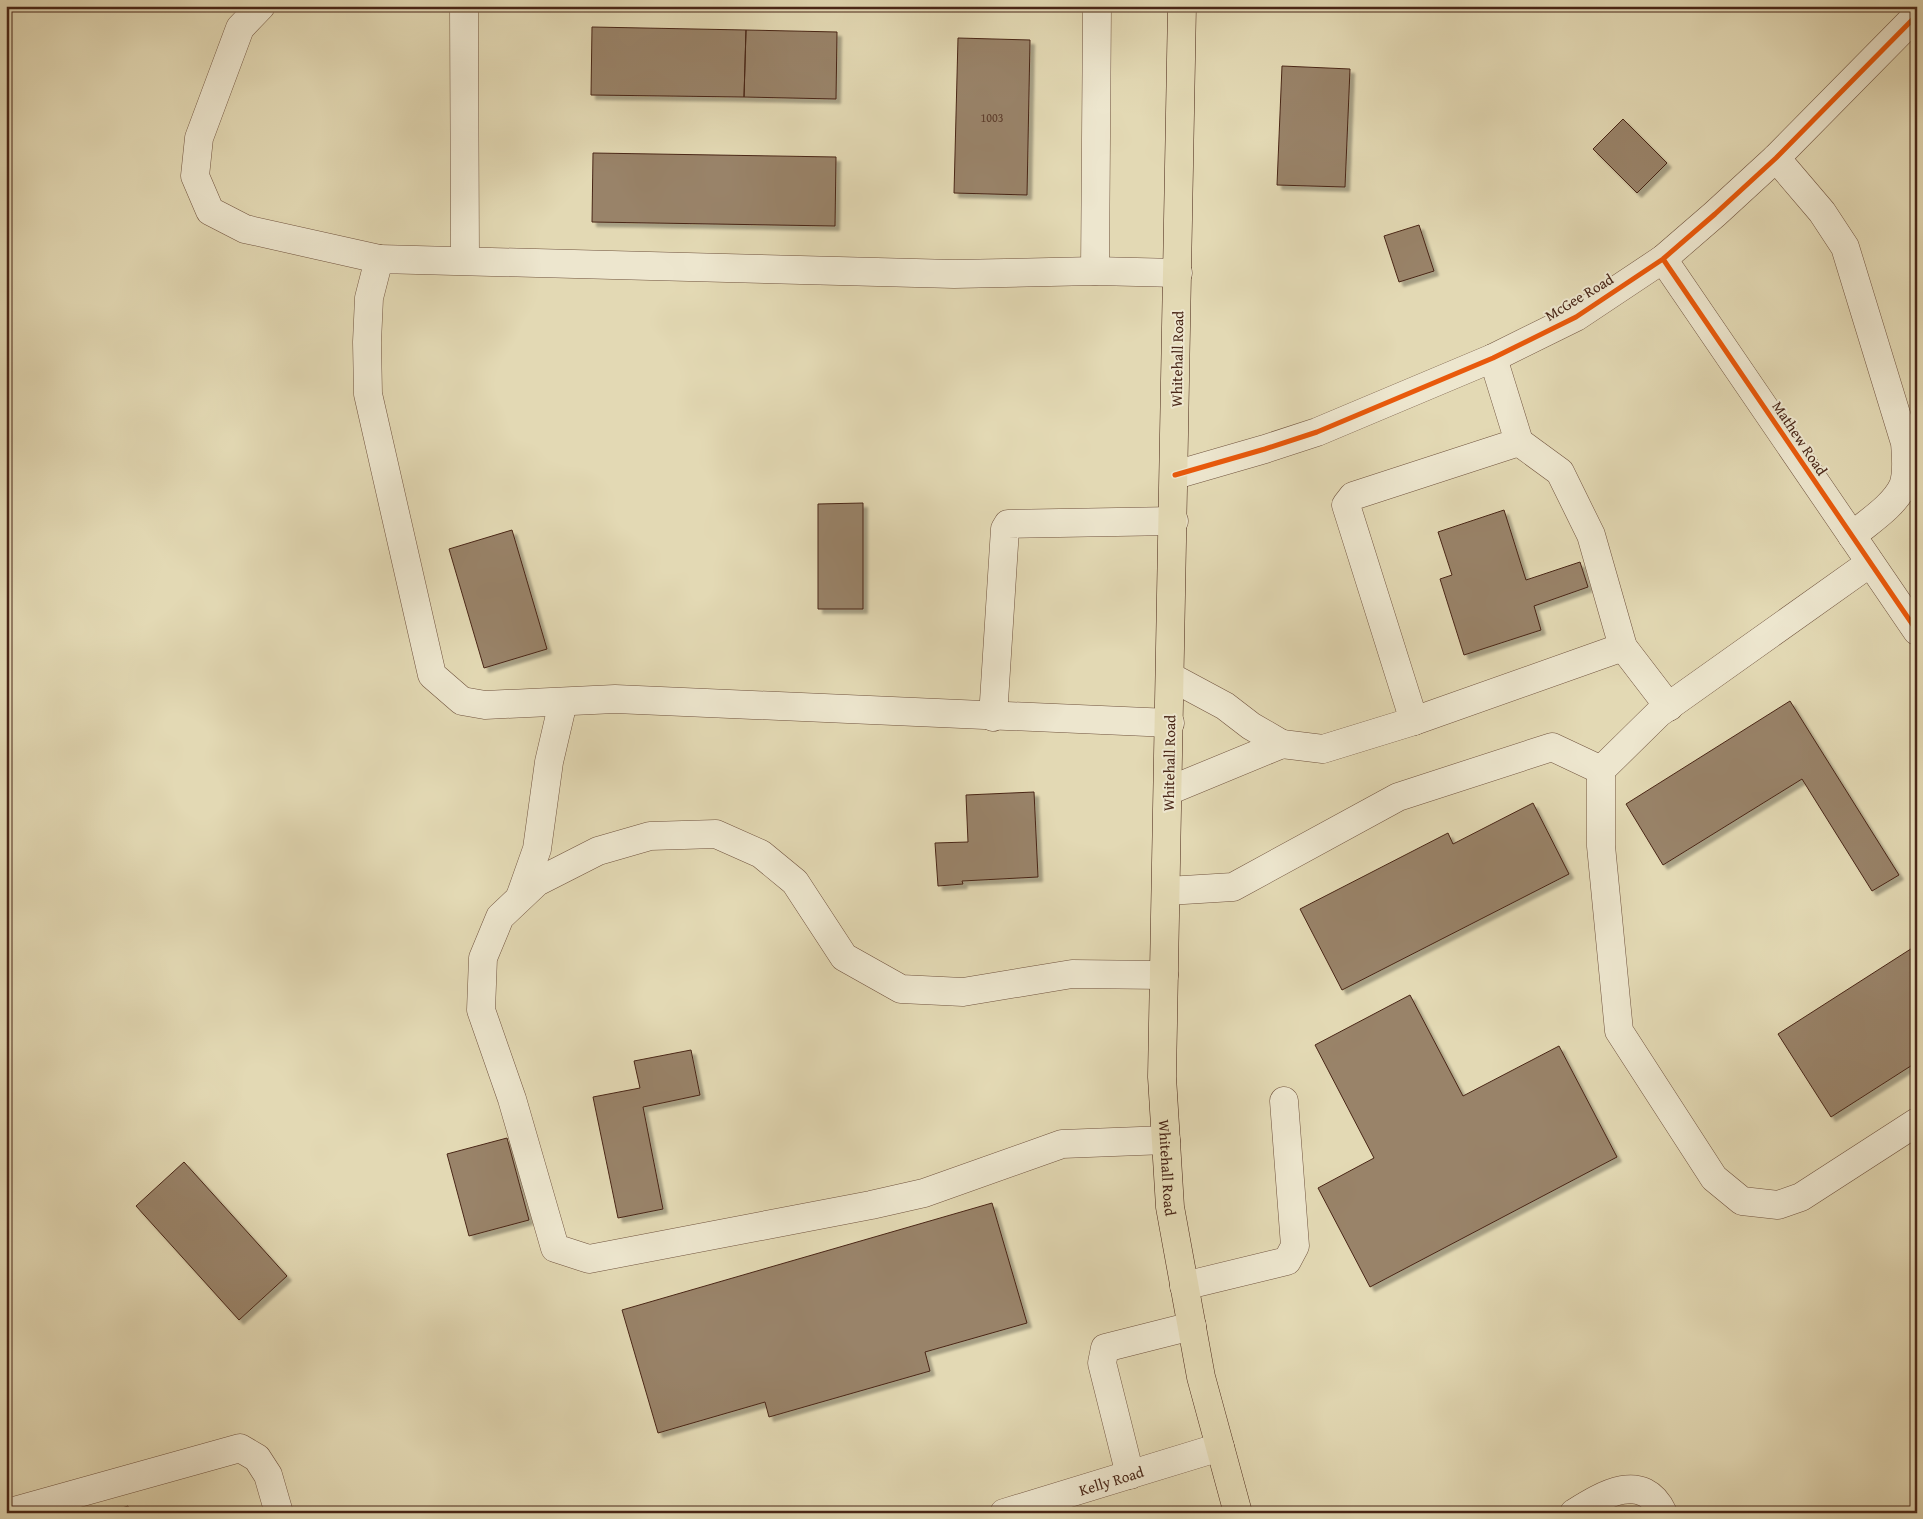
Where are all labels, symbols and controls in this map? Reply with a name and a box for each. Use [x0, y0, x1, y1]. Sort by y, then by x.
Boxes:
house number: 1003 [980, 109, 1004, 126]
street label: McGee Road [1541, 268, 1617, 326]
street label: Whitehall Road [1166, 311, 1188, 407]
street label: Mathew Road [1767, 397, 1833, 479]
street label: Whitehall Road [1158, 715, 1180, 811]
street label: Whitehall Road [1154, 1119, 1182, 1218]
street label: Kelly Road [1076, 1461, 1146, 1500]

